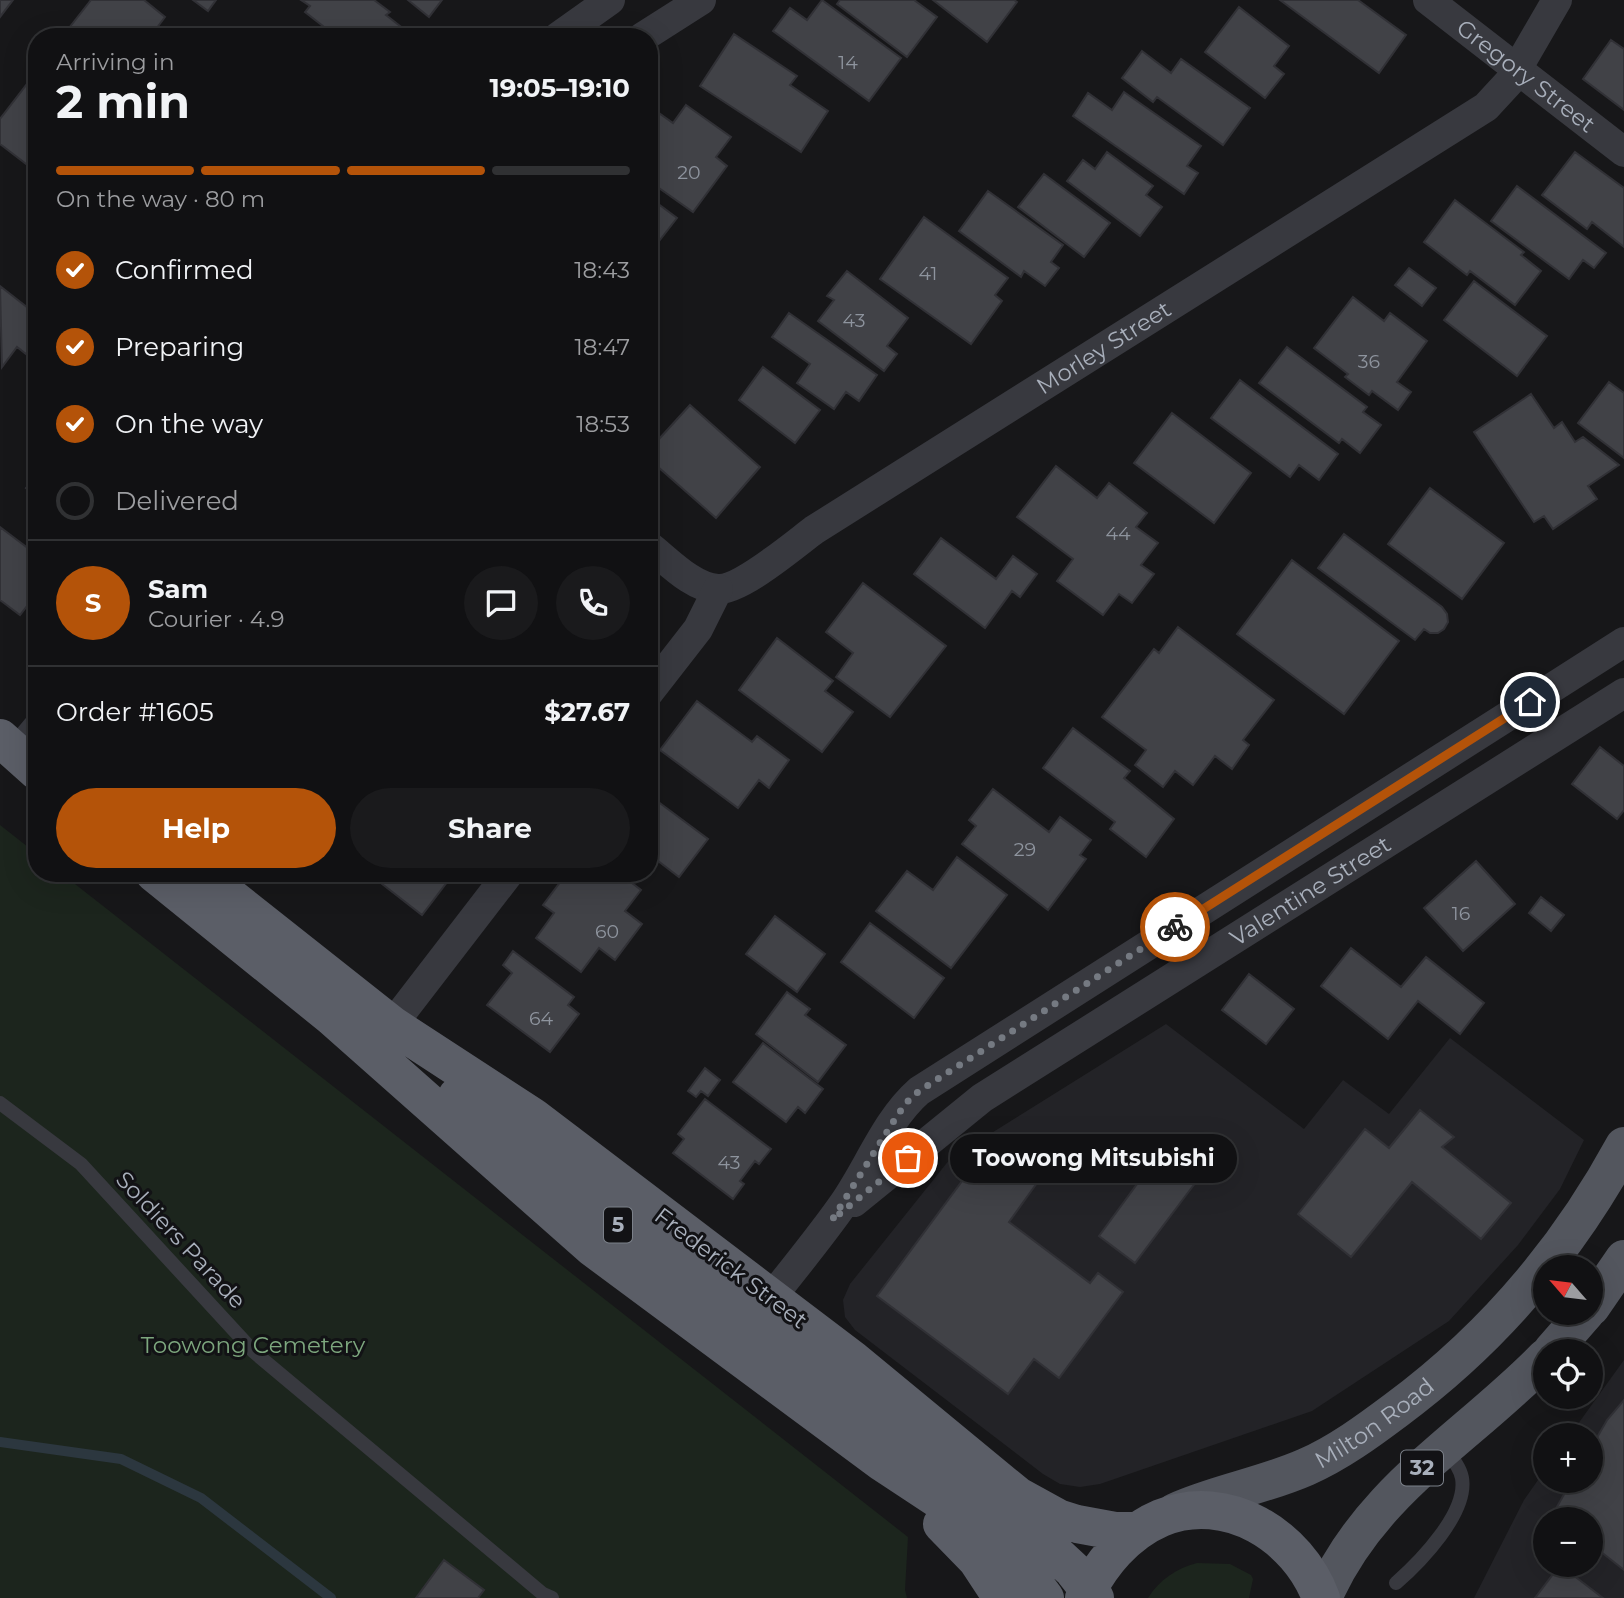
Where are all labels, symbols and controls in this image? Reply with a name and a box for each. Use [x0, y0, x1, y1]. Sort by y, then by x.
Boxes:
street label: Gregory Street [1451, 13, 1601, 139]
text: Arriving in [56, 48, 175, 76]
house number: 14 [838, 51, 858, 74]
text: 19:05–19:10 [489, 72, 630, 104]
text: 2 min [56, 73, 190, 130]
house number: 20 [677, 161, 701, 184]
text: On the way · 80 m [56, 185, 265, 213]
icon: check [56, 251, 94, 289]
text: Confirmed [115, 254, 254, 286]
text: 18:43 [574, 256, 630, 284]
house number: 41 [919, 262, 937, 285]
street label: Morley Street [1031, 295, 1176, 400]
house number: 43 [843, 309, 866, 332]
icon: check [56, 328, 94, 366]
text: Preparing [115, 331, 244, 363]
text: 18:47 [575, 333, 630, 361]
house number: 36 [1358, 350, 1380, 373]
icon: check [56, 405, 94, 443]
text: On the way [115, 408, 263, 440]
text: 18:53 [576, 410, 630, 438]
text: Delivered [115, 485, 239, 517]
house number: 44 [1105, 522, 1131, 545]
button: chat [464, 566, 538, 640]
button: phone [556, 566, 630, 640]
text: Sam [148, 573, 208, 605]
text: S [85, 587, 101, 619]
text: Courier · 4.9 [148, 605, 284, 633]
pin [1500, 672, 1560, 732]
icon: home [1511, 683, 1549, 721]
text: Order #1605 [56, 696, 214, 728]
text: $27.67 [544, 696, 630, 728]
button: Help [56, 788, 336, 868]
button: Share [350, 788, 630, 868]
street label: Valentine Street [1225, 830, 1396, 952]
house number: 29 [1014, 838, 1036, 861]
courier [1140, 892, 1210, 962]
house number: 16 [1452, 902, 1470, 925]
icon: bike [1156, 908, 1194, 946]
house number: 60 [595, 920, 619, 943]
house number: 64 [529, 1007, 554, 1030]
pin [878, 1128, 938, 1188]
callout: Toowong Mitsubishi [950, 1134, 1237, 1182]
icon: bag [889, 1139, 927, 1177]
text: Toowong Mitsubishi [972, 1144, 1215, 1172]
house number: 43 [718, 1151, 741, 1174]
street label: Soldiers Parade [110, 1165, 252, 1315]
street label: Frederick Street [649, 1201, 813, 1335]
road number: 5 [604, 1208, 632, 1242]
north arrow [1533, 1255, 1603, 1325]
map controls [1533, 1255, 1603, 1577]
park label: Toowong Cemetery [141, 1331, 366, 1359]
button: locate [1533, 1339, 1603, 1409]
street label: Milton Road [1310, 1372, 1440, 1474]
button: + [1533, 1423, 1603, 1493]
road number: 32 [1401, 1450, 1443, 1486]
button: − [1533, 1507, 1603, 1577]

